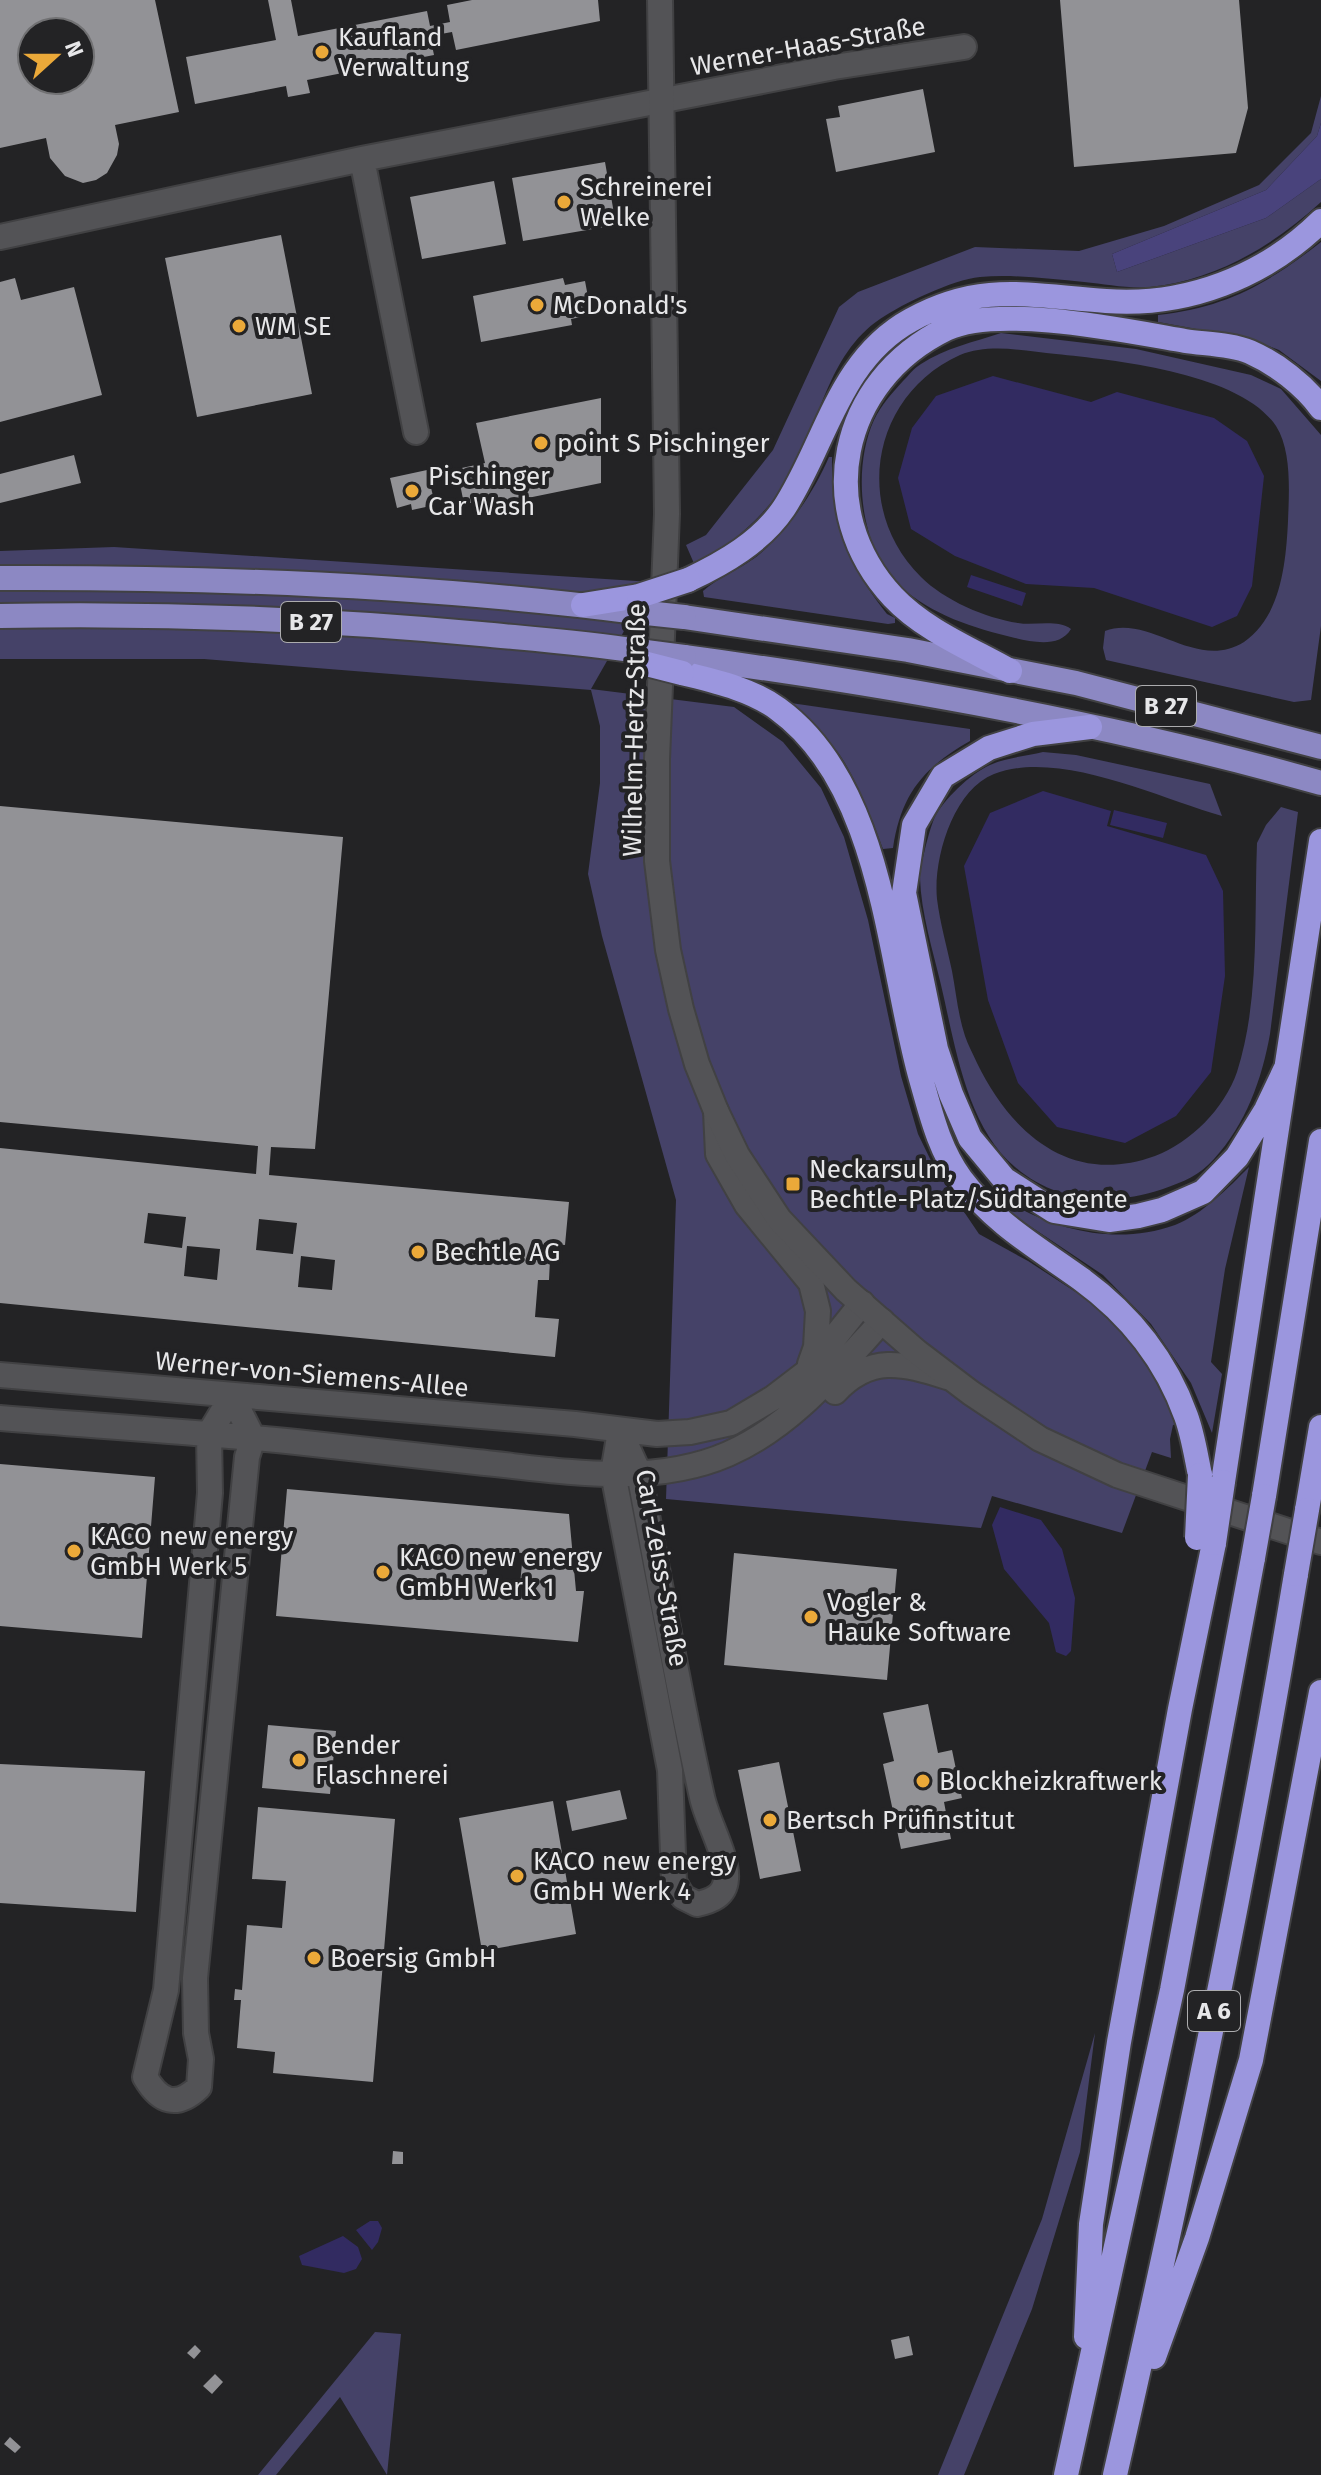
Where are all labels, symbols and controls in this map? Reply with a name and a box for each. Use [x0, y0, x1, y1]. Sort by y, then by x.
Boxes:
street label: Werner-Haas-Straße [688, 11, 928, 82]
north arrow [16, 16, 96, 96]
place label: Kaufland Verwaltung [338, 22, 470, 83]
text: N [59, 37, 89, 61]
marker: Kaufland Verwaltung [313, 43, 331, 61]
place label: Schreinerei Welke [580, 172, 713, 233]
marker: Schreinerei Welke [555, 193, 573, 211]
place label: McDonald's [553, 290, 687, 321]
marker: McDonald's [528, 296, 546, 314]
place label: WM SE [255, 311, 332, 342]
marker: WM SE [230, 317, 248, 335]
place label: point S Pischinger [557, 428, 770, 459]
marker: point S Pischinger [532, 434, 550, 452]
place label: Pischinger Car Wash [428, 461, 550, 522]
marker: Pischinger Car Wash [403, 482, 421, 500]
road number: B 27 [281, 602, 341, 642]
street label: Wilhelm-Hertz-Straße [617, 603, 652, 857]
road number: B 27 [1136, 686, 1196, 726]
place label: Neckarsulm, Bechtle-Platz/Südtangente [809, 1154, 1128, 1215]
marker: Neckarsulm, Bechtle-Platz/Südtangente [784, 1175, 802, 1193]
place label: Bechtle AG [434, 1237, 560, 1268]
marker: Bechtle AG [409, 1243, 427, 1261]
street label: Werner-von-Siemens-Allee [154, 1345, 470, 1404]
street label: Carl-Zeiss-Straße [629, 1467, 694, 1669]
place label: KACO new energy GmbH Werk 5 [90, 1521, 294, 1582]
marker: KACO new energy GmbH Werk 5 [65, 1542, 83, 1560]
place label: KACO new energy GmbH Werk 1 [399, 1542, 603, 1603]
marker: KACO new energy GmbH Werk 1 [374, 1563, 392, 1581]
place label: Vogler & Hauke Software [827, 1587, 1011, 1648]
marker: Vogler & Hauke Software [802, 1608, 820, 1626]
place label: Bender Flaschnerei [315, 1730, 449, 1791]
marker: Bender Flaschnerei [290, 1751, 308, 1769]
place label: Blockheizkraftwerk [939, 1766, 1163, 1797]
marker: Blockheizkraftwerk [914, 1772, 932, 1790]
place label: Bertsch Prüfinstitut [786, 1805, 1015, 1836]
marker: Bertsch Prüfinstitut [761, 1811, 779, 1829]
place label: KACO new energy GmbH Werk 4 [533, 1846, 737, 1907]
marker: KACO new energy GmbH Werk 4 [508, 1867, 526, 1885]
place label: Boersig GmbH [330, 1943, 497, 1974]
marker: Boersig GmbH [305, 1949, 323, 1967]
road number: A 6 [1188, 1991, 1240, 2031]

